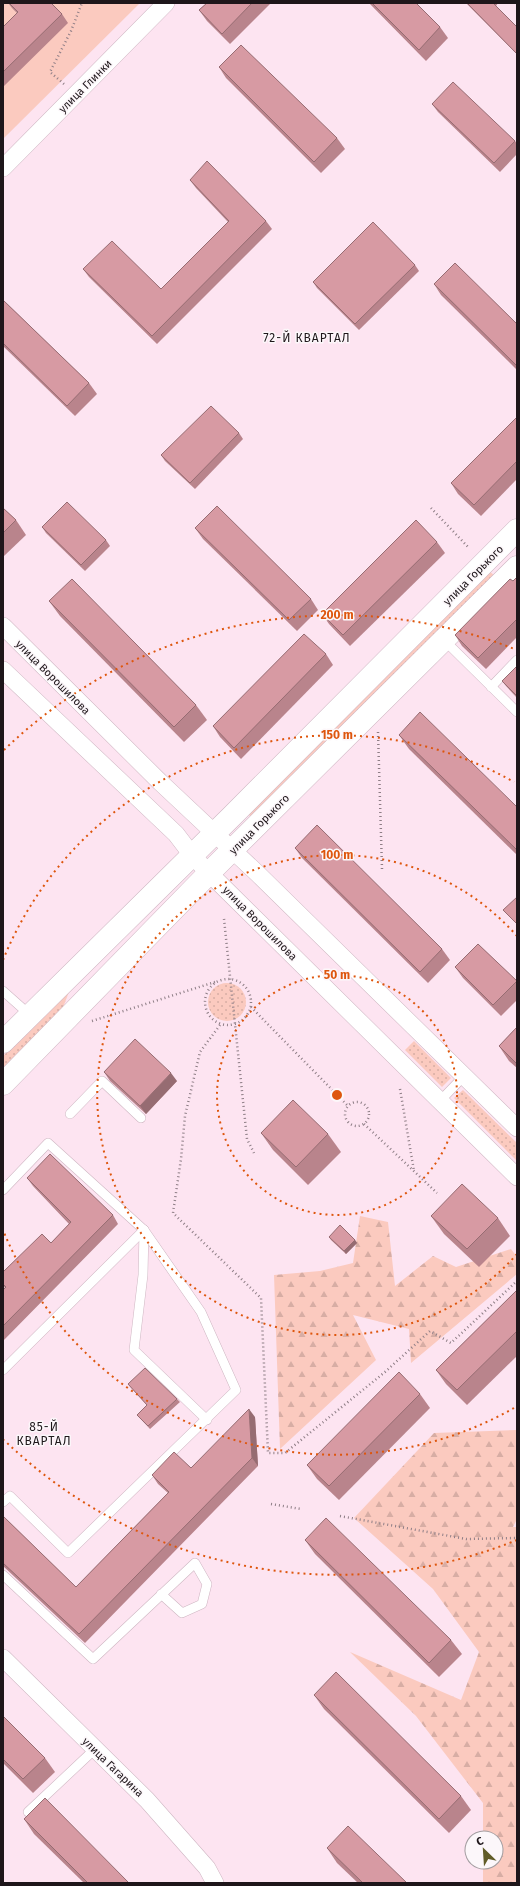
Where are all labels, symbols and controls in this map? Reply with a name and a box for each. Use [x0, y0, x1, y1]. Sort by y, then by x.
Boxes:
street label: улица Глинки [56, 57, 115, 116]
district label: 72-Й КВАРТАЛ [263, 330, 351, 345]
street label: улица Горького [441, 543, 506, 608]
text: 200 m [320, 608, 354, 622]
street label: улица Ворошилова [13, 637, 93, 717]
text: 150 m [321, 728, 353, 742]
street label: улица Горького [227, 792, 292, 857]
text: 100 m [321, 848, 353, 862]
street label: улица Ворошилова [220, 883, 300, 963]
text: 50 m [324, 968, 350, 982]
centre of rings [330, 1088, 344, 1102]
district label: 85-Й КВАРТАЛ [16, 1419, 72, 1448]
street label: улица Гагарина [79, 1735, 146, 1800]
north arrow [464, 1830, 504, 1870]
text: С [474, 1834, 486, 1849]

